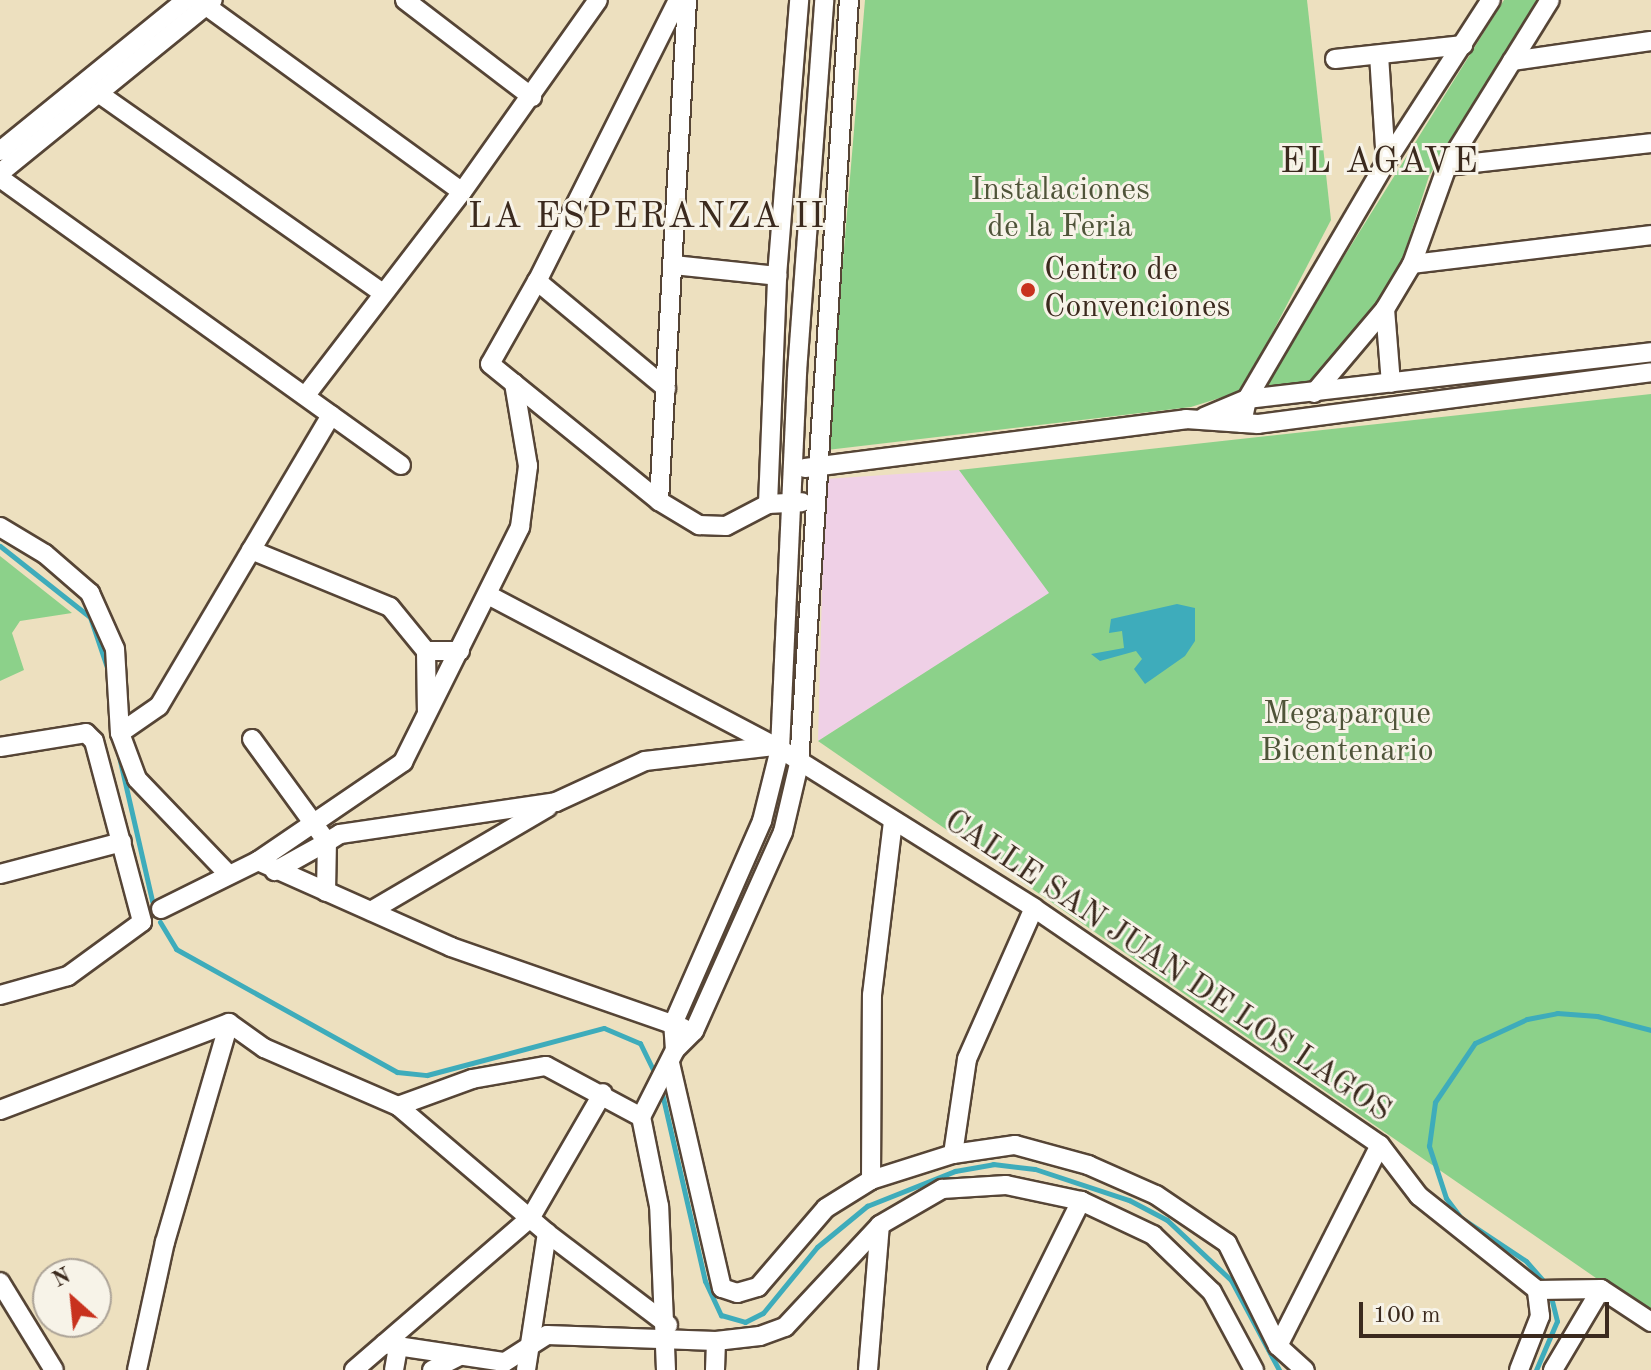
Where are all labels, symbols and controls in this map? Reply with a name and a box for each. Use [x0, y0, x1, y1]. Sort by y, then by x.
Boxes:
district label: EL AGAVE [1280, 142, 1480, 186]
park label: Instalaciones de la Feria [970, 173, 1150, 248]
district label: LA ESPERANZA II [468, 197, 826, 241]
place label: Centro de Convenciones [1044, 253, 1230, 328]
marker: Centro de Convenciones [1019, 281, 1037, 299]
park label: Megaparque Bicentenario [1260, 697, 1434, 772]
street label: CALLE SAN JUAN DE LOS LAGOS [936, 803, 1398, 1131]
north arrow [32, 1258, 112, 1338]
text: N [50, 1265, 74, 1292]
scale bar [1363, 1286, 1613, 1336]
text: 100 m [1373, 1304, 1441, 1328]

